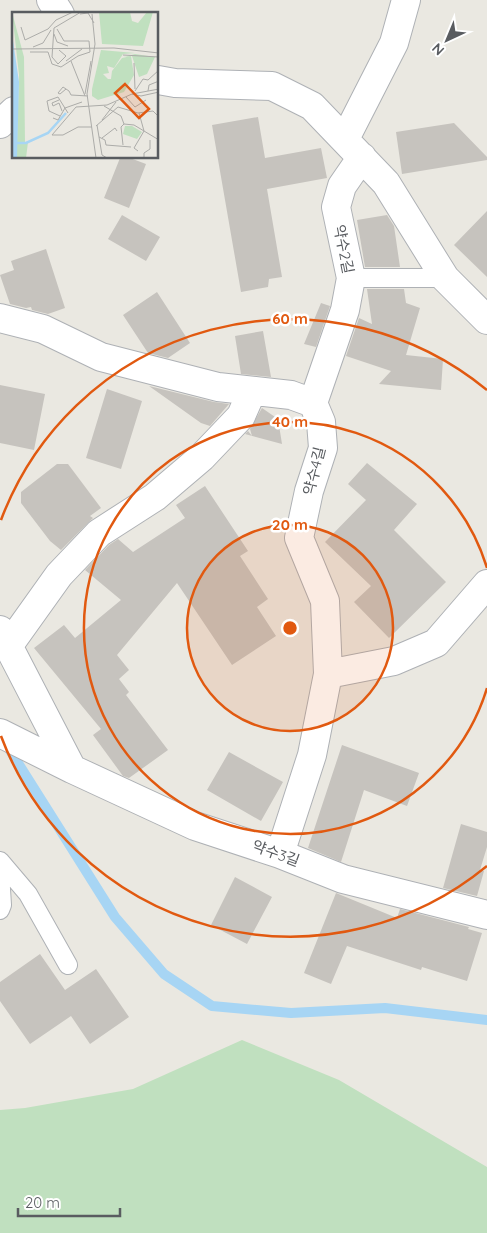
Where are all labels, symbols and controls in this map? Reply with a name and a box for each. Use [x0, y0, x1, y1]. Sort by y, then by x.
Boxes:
inset map [12, 12, 159, 159]
north arrow [422, 15, 472, 65]
text: N [428, 39, 448, 59]
street label: 약수2길 [330, 223, 358, 275]
text: 60 m [272, 309, 308, 328]
text: 40 m [272, 412, 308, 431]
street label: 약수4길 [299, 445, 329, 497]
text: 20 m [272, 515, 308, 534]
centre of rings [281, 619, 299, 637]
street label: 약수3길 [250, 836, 302, 870]
scale bar [18, 1186, 120, 1218]
text: 20 m [25, 1193, 60, 1212]

